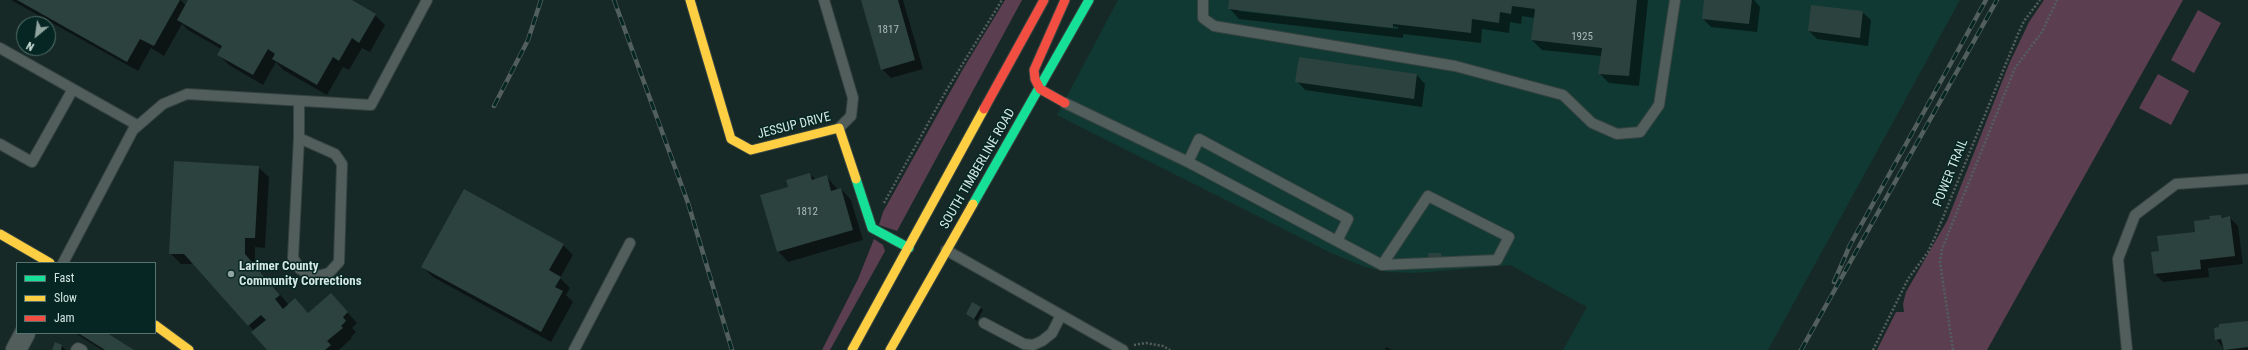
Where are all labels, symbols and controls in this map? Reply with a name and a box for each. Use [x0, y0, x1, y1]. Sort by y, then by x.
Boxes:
north arrow [16, 16, 56, 56]
house number: 1817 [877, 23, 899, 37]
house number: 1925 [1571, 30, 1593, 44]
text: N [24, 39, 37, 53]
street label: SOUTH TIMBERLINE ROAD [937, 106, 1019, 232]
street label: JESSUP DRIVE [756, 109, 832, 143]
street label: POWER TRAIL [1930, 137, 1972, 209]
house number: 1812 [796, 205, 818, 219]
place label: Larimer County Community Corrections [239, 259, 362, 290]
legend [16, 262, 156, 334]
marker: Larimer County Community Corrections [226, 269, 236, 279]
text: Fast [54, 271, 74, 285]
text: Slow [54, 291, 77, 305]
text: Jam [54, 311, 75, 325]

